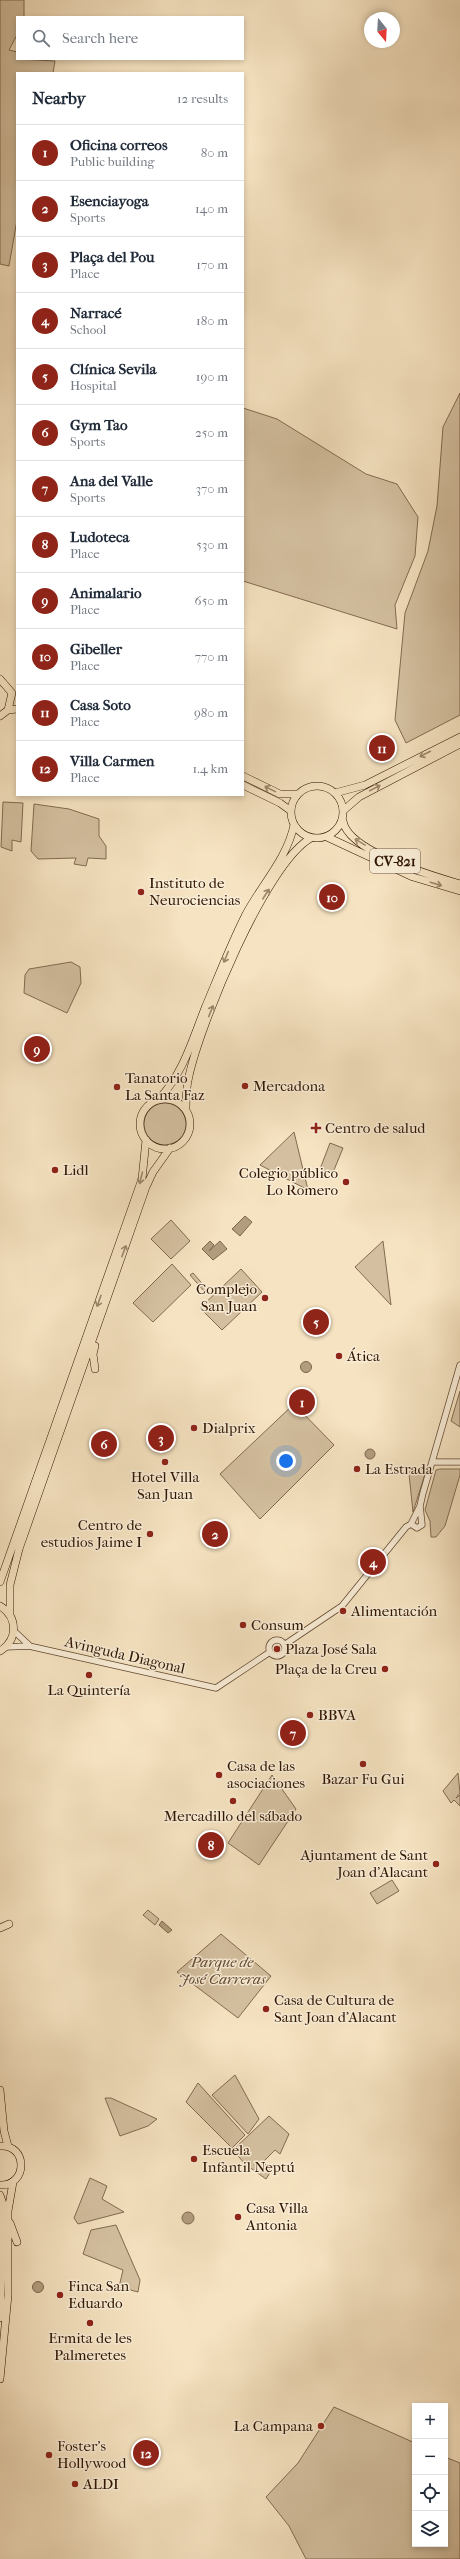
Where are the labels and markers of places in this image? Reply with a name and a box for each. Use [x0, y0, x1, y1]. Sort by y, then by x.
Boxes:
pin: 11 [369, 733, 395, 763]
place label: Instituto de Neurociencias [149, 874, 241, 909]
pin: 10 [319, 882, 345, 912]
marker: Instituto de Neurociencias [136, 887, 146, 897]
pin: 9 [24, 1034, 50, 1064]
place label: Tanatorio La Santa Faz [125, 1069, 205, 1104]
place label: Mercadona [253, 1077, 326, 1095]
marker: Mercadona [240, 1081, 250, 1091]
marker: Tanatorio La Santa Faz [112, 1082, 122, 1092]
place label: Centro de salud [325, 1119, 426, 1137]
marker: Centro de salud [310, 1122, 322, 1134]
place label: Lidl [63, 1161, 89, 1179]
place label: Colegio público Lo Romero [239, 1164, 338, 1199]
marker: Lidl [50, 1165, 60, 1175]
marker: Colegio público Lo Romero [341, 1177, 351, 1187]
place label: Complejo San Juan [196, 1280, 257, 1315]
marker: Complejo San Juan [260, 1293, 270, 1303]
pin: 5 [303, 1307, 329, 1337]
place label: Ática [346, 1347, 381, 1365]
marker: Ática [334, 1351, 344, 1361]
pin: 1 [289, 1387, 315, 1417]
place label: Dialprix [202, 1419, 256, 1437]
pin: 3 [148, 1423, 174, 1453]
marker: Dialprix [189, 1423, 199, 1433]
pin: 6 [91, 1429, 117, 1459]
marker: Hotel Villa San Juan [160, 1457, 170, 1467]
place label: La Estrada [365, 1460, 434, 1478]
marker: La Estrada [352, 1464, 362, 1474]
place label: Hotel Villa San Juan [131, 1468, 200, 1503]
place label: Centro de estudios Jaime I [41, 1516, 143, 1551]
pin: 2 [202, 1519, 228, 1549]
marker: Centro de estudios Jaime I [145, 1529, 155, 1539]
pin: 4 [360, 1547, 386, 1577]
place label: Alimentación [350, 1602, 437, 1620]
marker: Alimentación [338, 1606, 348, 1616]
place label: Consum [251, 1616, 304, 1634]
marker: Consum [238, 1620, 248, 1630]
place label: Plaza José Sala [285, 1640, 378, 1658]
marker: Plaza José Sala [272, 1644, 282, 1654]
place label: Plaça de la Creu [275, 1660, 378, 1678]
marker: Plaça de la Creu [380, 1664, 390, 1674]
marker: La Quintería [84, 1670, 94, 1680]
place label: La Quintería [48, 1681, 131, 1699]
place label: BBVA [318, 1706, 356, 1724]
marker: BBVA [305, 1710, 315, 1720]
pin: 7 [280, 1718, 306, 1748]
place label: Casa de las asociaciones [227, 1757, 306, 1792]
marker: Bazar Fu Gui [358, 1759, 368, 1769]
marker: Casa de las asociaciones [214, 1770, 224, 1780]
place label: Bazar Fu Gui [321, 1770, 405, 1788]
marker: Mercadillo del sábado [228, 1796, 238, 1806]
place label: Mercadillo del sábado [164, 1807, 303, 1825]
pin: 8 [198, 1830, 224, 1860]
place label: Ajuntament de Sant Joan d'Alacant [300, 1846, 429, 1881]
marker: Ajuntament de Sant Joan d'Alacant [431, 1859, 441, 1869]
place label: Casa de Cultura de Sant Joan d'Alacant [274, 1991, 397, 2026]
marker: Casa de Cultura de Sant Joan d'Alacant [261, 2004, 271, 2014]
place label: Escuela Infantil Neptú [202, 2141, 295, 2176]
marker: Escuela Infantil Neptú [189, 2154, 199, 2164]
place label: Casa Villa Antonia [245, 2199, 309, 2234]
marker: Casa Villa Antonia [233, 2212, 243, 2222]
place label: Finca San Eduardo [68, 2277, 130, 2312]
marker: Finca San Eduardo [55, 2290, 65, 2300]
marker: Ermita de les Palmeretes [85, 2318, 95, 2328]
place label: Ermita de les Palmeretes [48, 2329, 132, 2364]
place label: La Campana [234, 2417, 314, 2435]
marker: La Campana [316, 2421, 326, 2431]
place label: Foster's Hollywood [57, 2437, 127, 2472]
pin: 12 [133, 2438, 159, 2468]
marker: Foster's Hollywood [44, 2450, 54, 2460]
place label: ALDI [82, 2475, 119, 2493]
marker: ALDI [70, 2479, 80, 2489]

